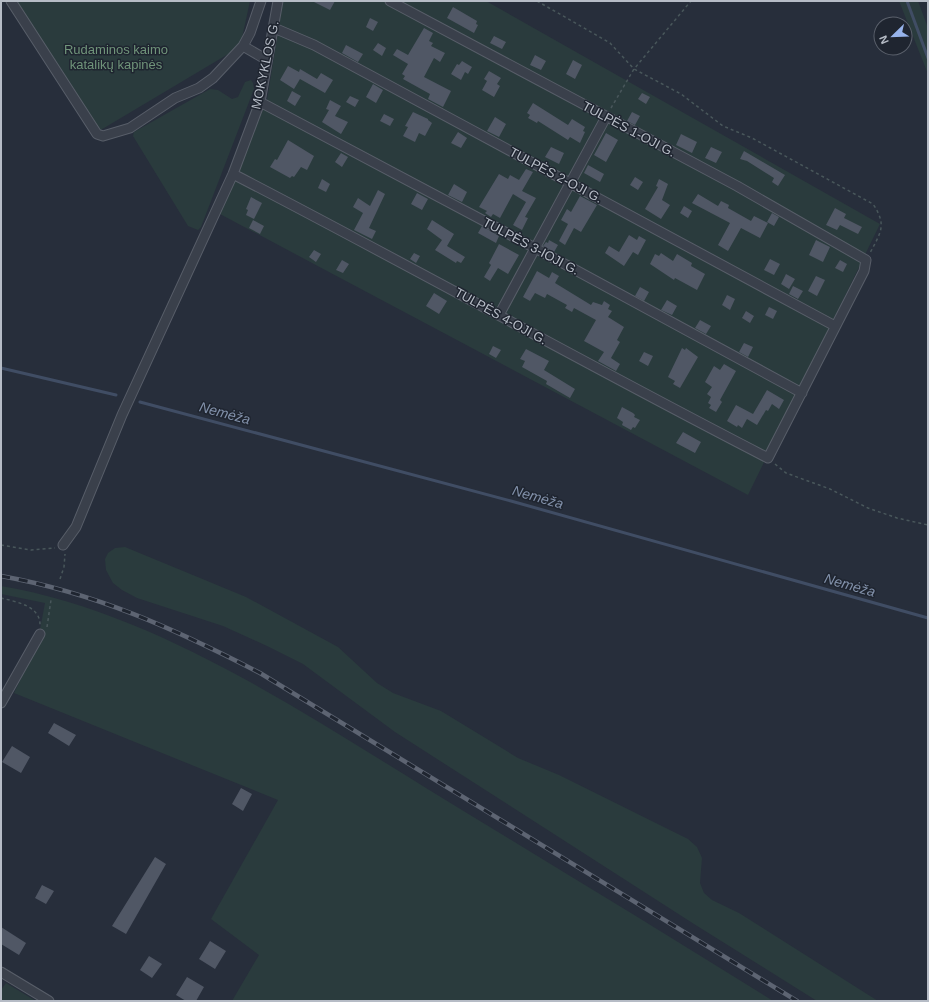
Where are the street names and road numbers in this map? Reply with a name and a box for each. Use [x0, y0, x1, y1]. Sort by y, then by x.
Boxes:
street label: MOKYKLOS G. [248, 19, 282, 111]
street label: TULPĖS 1-OJI G. [580, 98, 678, 160]
street label: TULPĖS 2-OJI G. [507, 144, 605, 206]
street label: TULPĖS 3-IOJI G. [480, 214, 582, 278]
street label: TULPĖS 4-OJI G. [452, 284, 550, 348]

